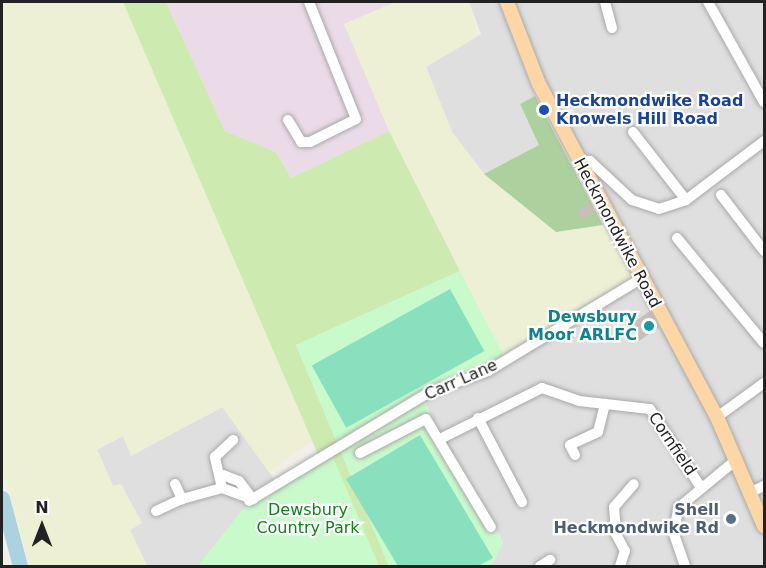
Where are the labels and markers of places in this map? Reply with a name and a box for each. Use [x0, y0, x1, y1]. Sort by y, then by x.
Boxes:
place label: Heckmondwike Road Knowels Hill Road [556, 91, 743, 129]
marker: Heckmondwike Road Knowels Hill Road [537, 103, 551, 117]
place label: Dewsbury Moor ARLFC [528, 307, 637, 345]
marker: Dewsbury Moor ARLFC [642, 319, 656, 333]
place label: Shell Heckmondwike Rd [553, 500, 719, 538]
marker: Shell Heckmondwike Rd [724, 512, 738, 526]

